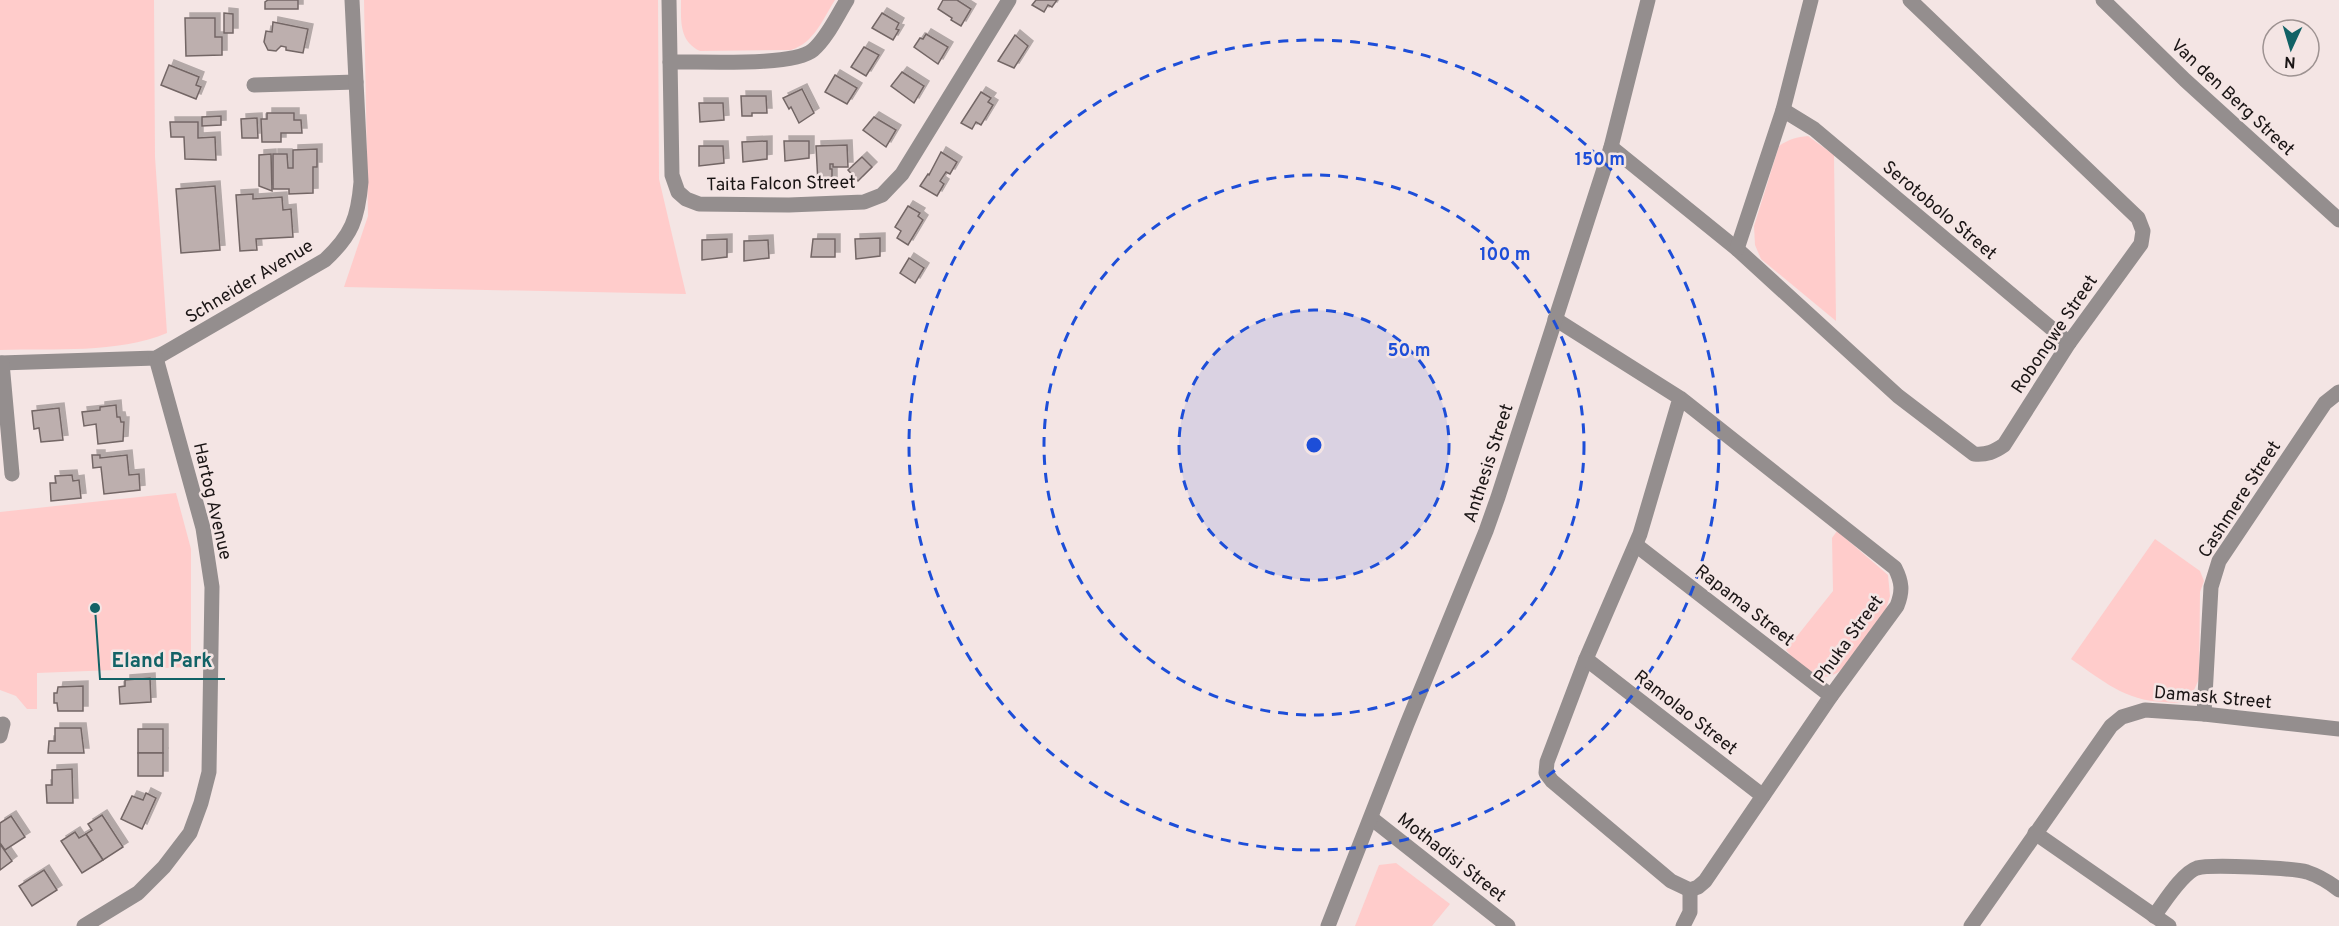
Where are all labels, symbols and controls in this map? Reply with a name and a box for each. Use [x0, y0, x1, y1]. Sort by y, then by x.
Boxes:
north arrow [2261, 18, 2321, 78]
street label: Van den Berg Street [2165, 35, 2299, 161]
text: N [2284, 51, 2297, 71]
text: 150 m [1575, 149, 1625, 172]
street label: Serotobolo Street [1877, 157, 2001, 266]
street label: Taita Falcon Street [706, 172, 856, 197]
street label: Schneider Avenue [182, 235, 318, 330]
text: 100 m [1479, 244, 1531, 267]
street label: Robongwe Street [2007, 271, 2104, 399]
text: 50 m [1387, 340, 1431, 363]
street label: Anthesis Street [1459, 401, 1519, 526]
centre of rings [1304, 435, 1324, 455]
street label: Cashmere Street [2194, 437, 2287, 563]
street label: Hartog Avenue [187, 440, 236, 562]
street label: Rapama Street [1690, 560, 1799, 652]
street label: Phuka Street [1809, 591, 1889, 689]
callout: Eland Park [100, 641, 225, 679]
text: Eland Park [111, 649, 213, 675]
street label: Ramolao Street [1629, 666, 1742, 761]
street label: Damask Street [2153, 682, 2273, 715]
street label: Mothadisi Street [1392, 808, 1510, 908]

